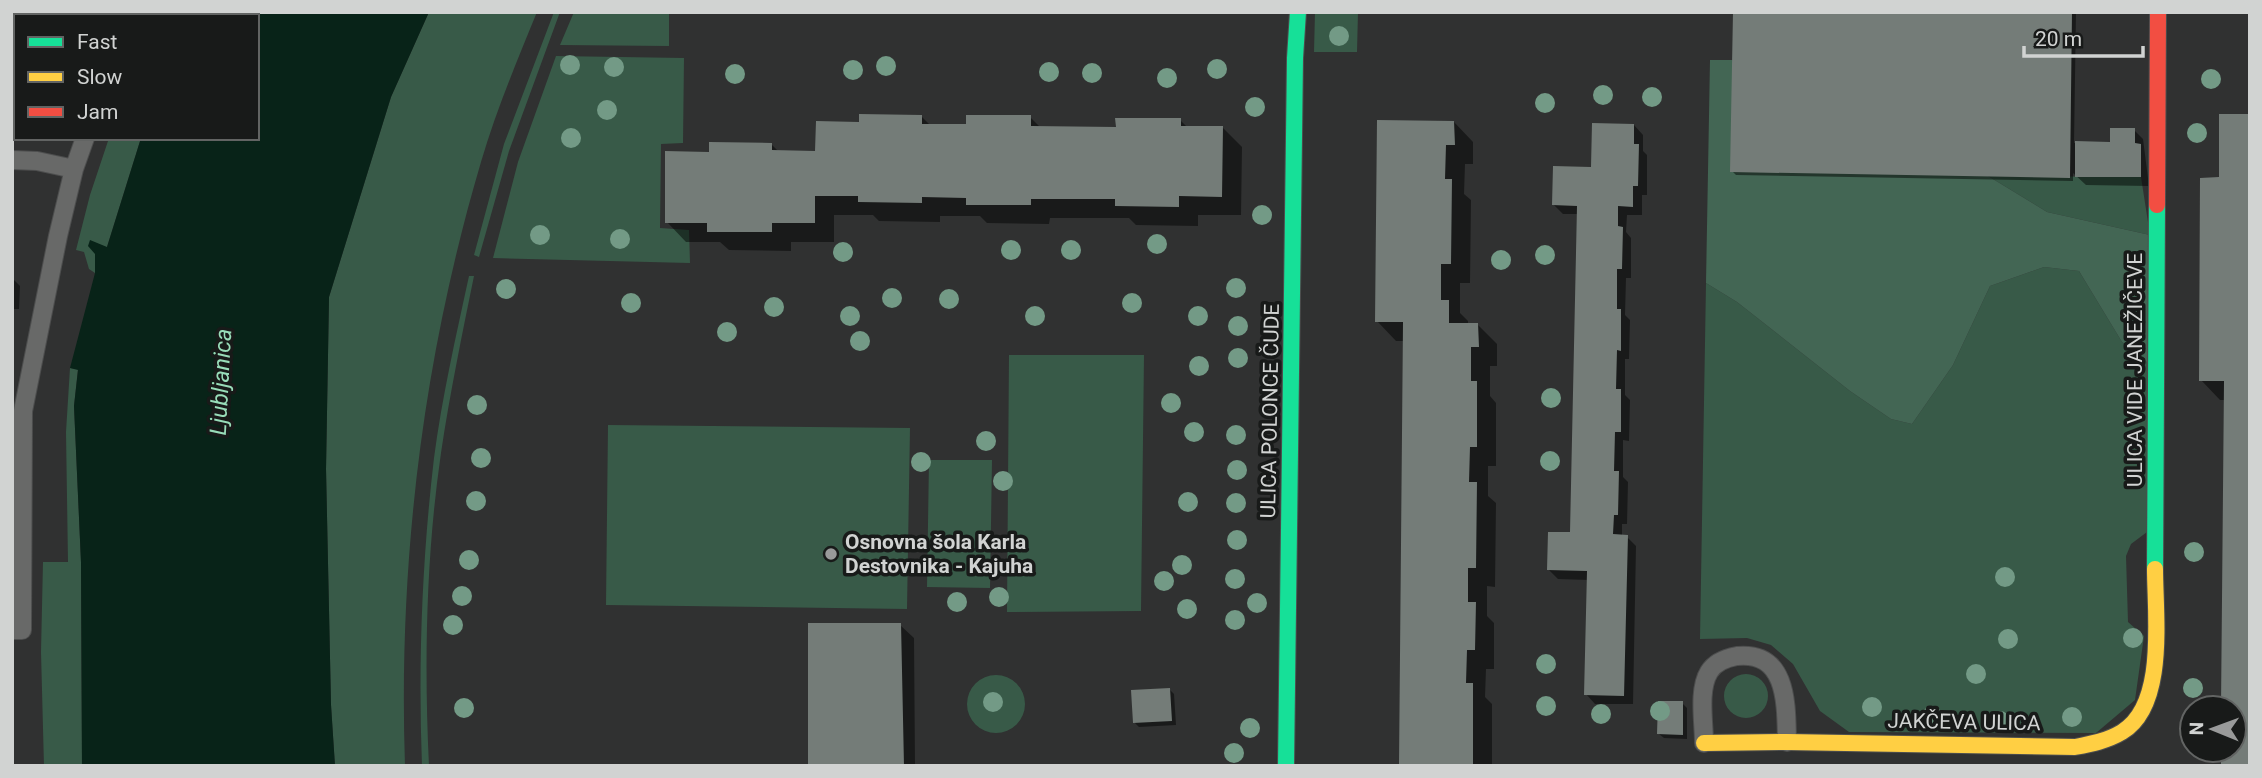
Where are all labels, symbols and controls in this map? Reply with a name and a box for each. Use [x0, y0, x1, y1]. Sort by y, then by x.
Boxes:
legend [14, 14, 259, 140]
scale bar [2024, 14, 2143, 58]
text: 20 m [2035, 27, 2082, 51]
text: Fast [77, 30, 118, 54]
text: Slow [77, 65, 123, 89]
text: Jam [77, 100, 118, 124]
street label: ULICA VIDE JANEŽIČEVE [2123, 253, 2147, 487]
street label: ULICA POLONCE ČUDE [1256, 303, 1284, 519]
water label: Ljubljanica [205, 328, 237, 436]
place label: Osnovna šola Karla Destovnika - Kajuha [845, 530, 1033, 578]
marker: Osnovna šola Karla Destovnika - Kajuha [823, 546, 839, 562]
north arrow [2178, 694, 2248, 764]
street label: JAKČEVA ULICA [1887, 709, 2041, 735]
text: N [2185, 722, 2208, 736]

